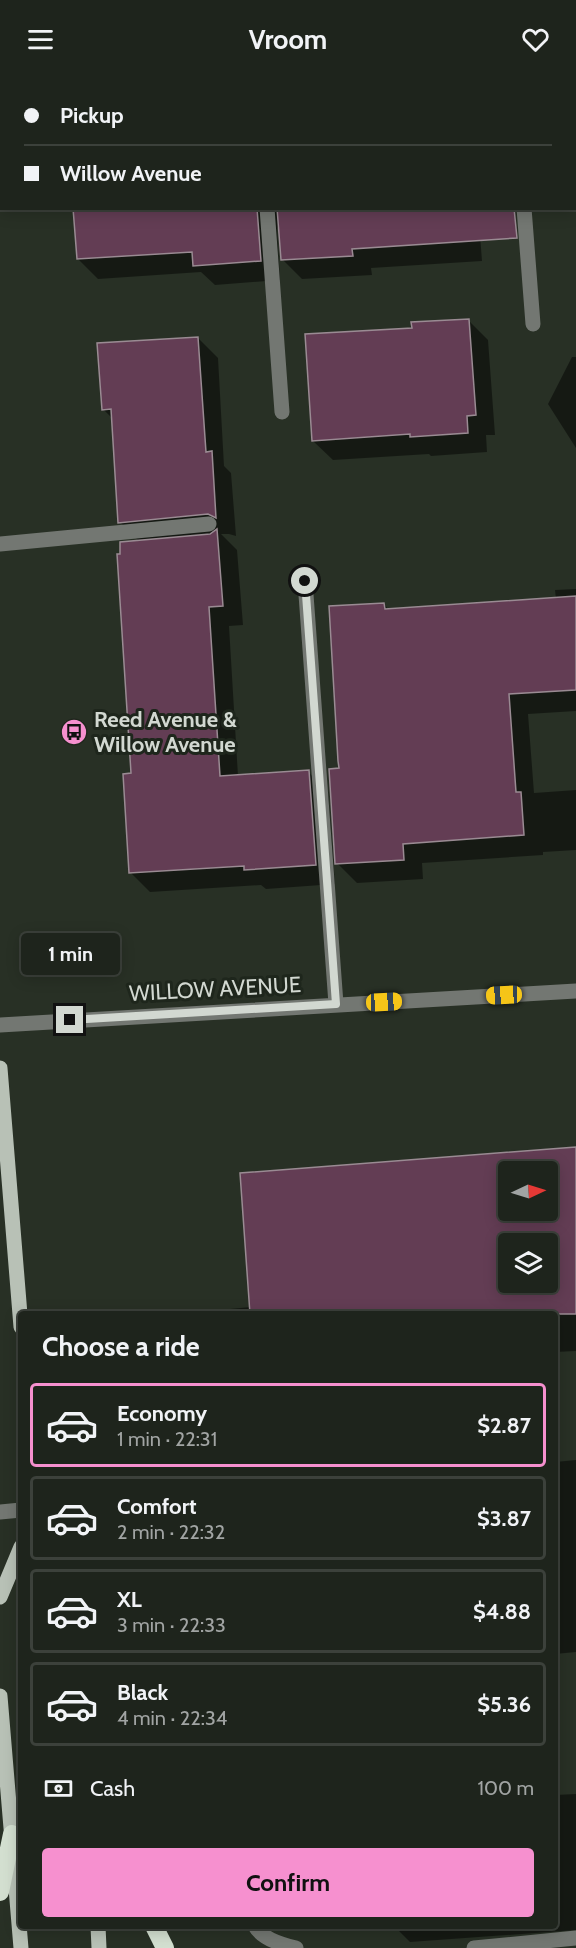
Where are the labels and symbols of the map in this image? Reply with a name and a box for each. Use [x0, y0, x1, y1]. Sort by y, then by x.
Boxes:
route start [291, 567, 318, 594]
place label: Reed Avenue & Willow Avenue [94, 706, 237, 758]
bus stop icon: Reed Avenue & Willow Avenue [59, 717, 89, 747]
callout: 1 min [20, 933, 119, 975]
street label: WILLOW AVENUE [128, 971, 302, 1007]
car [486, 985, 522, 1005]
car [366, 992, 402, 1012]
route end [56, 1006, 83, 1033]
north arrow [498, 1161, 558, 1221]

